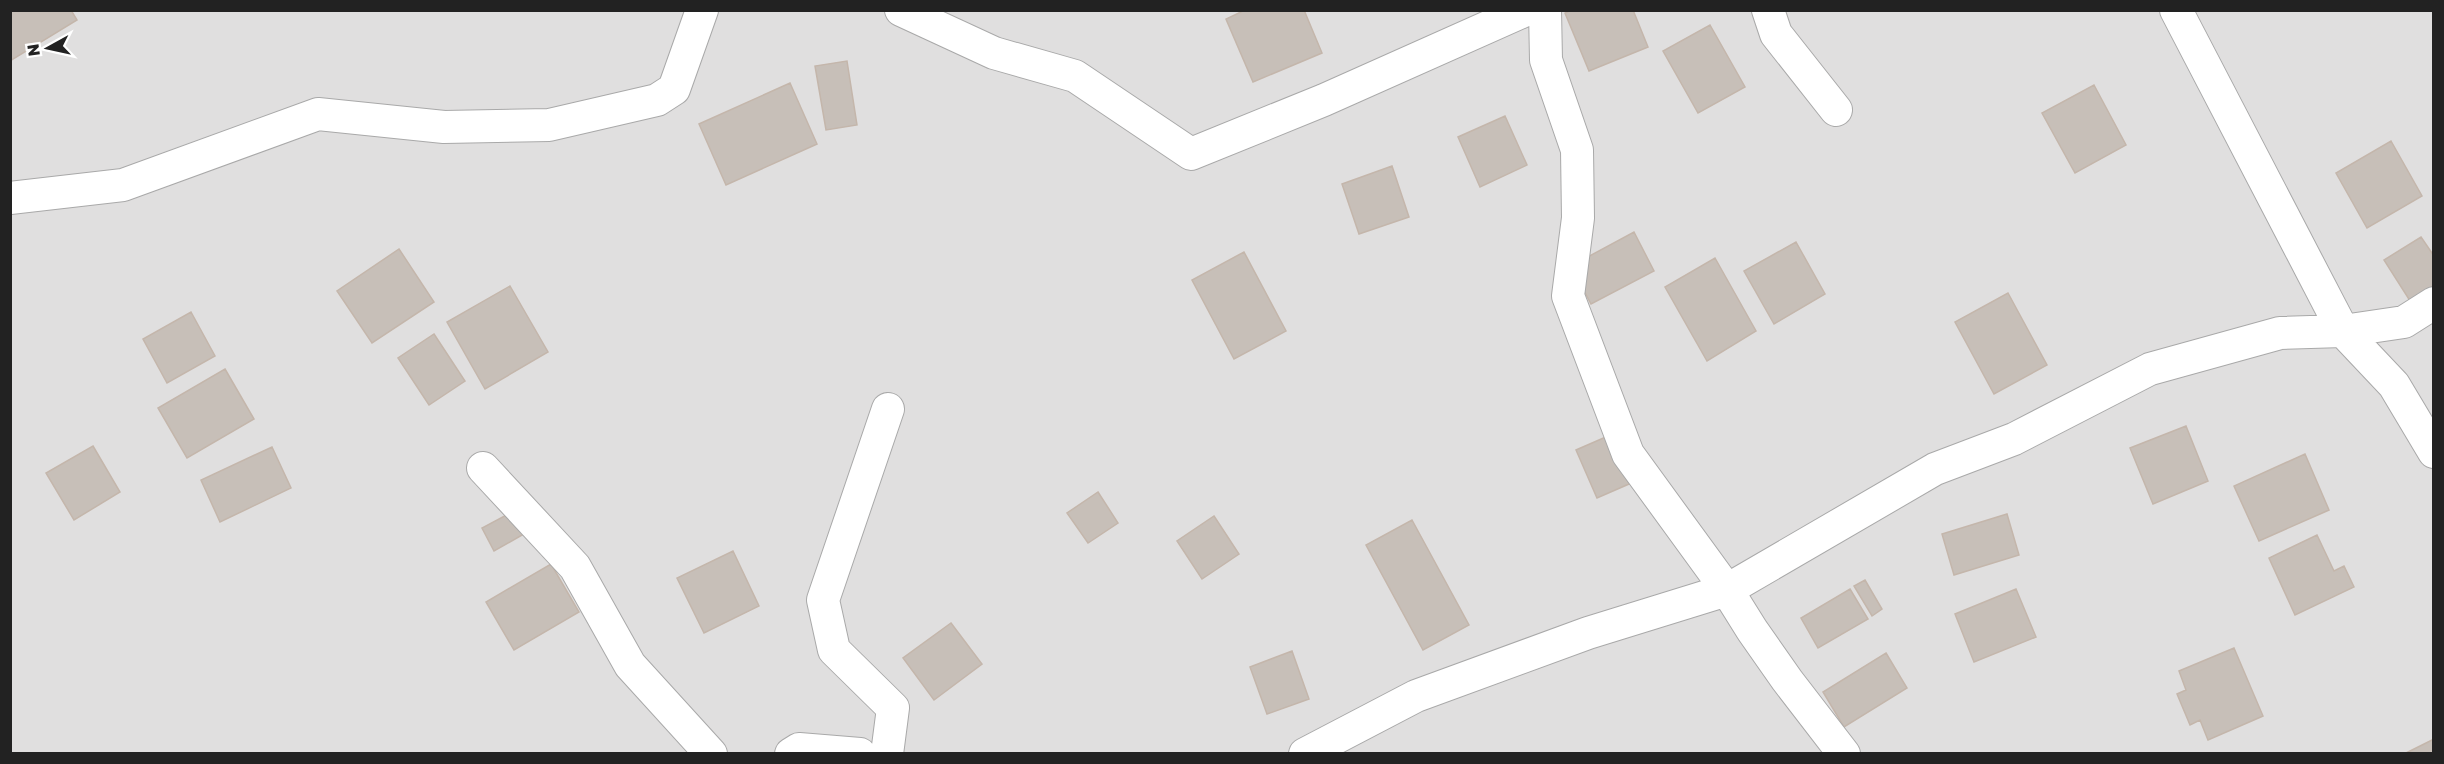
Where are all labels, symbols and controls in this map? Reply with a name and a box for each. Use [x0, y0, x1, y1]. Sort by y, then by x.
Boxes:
north arrow [18, 18, 78, 78]
text: N [22, 43, 44, 58]

